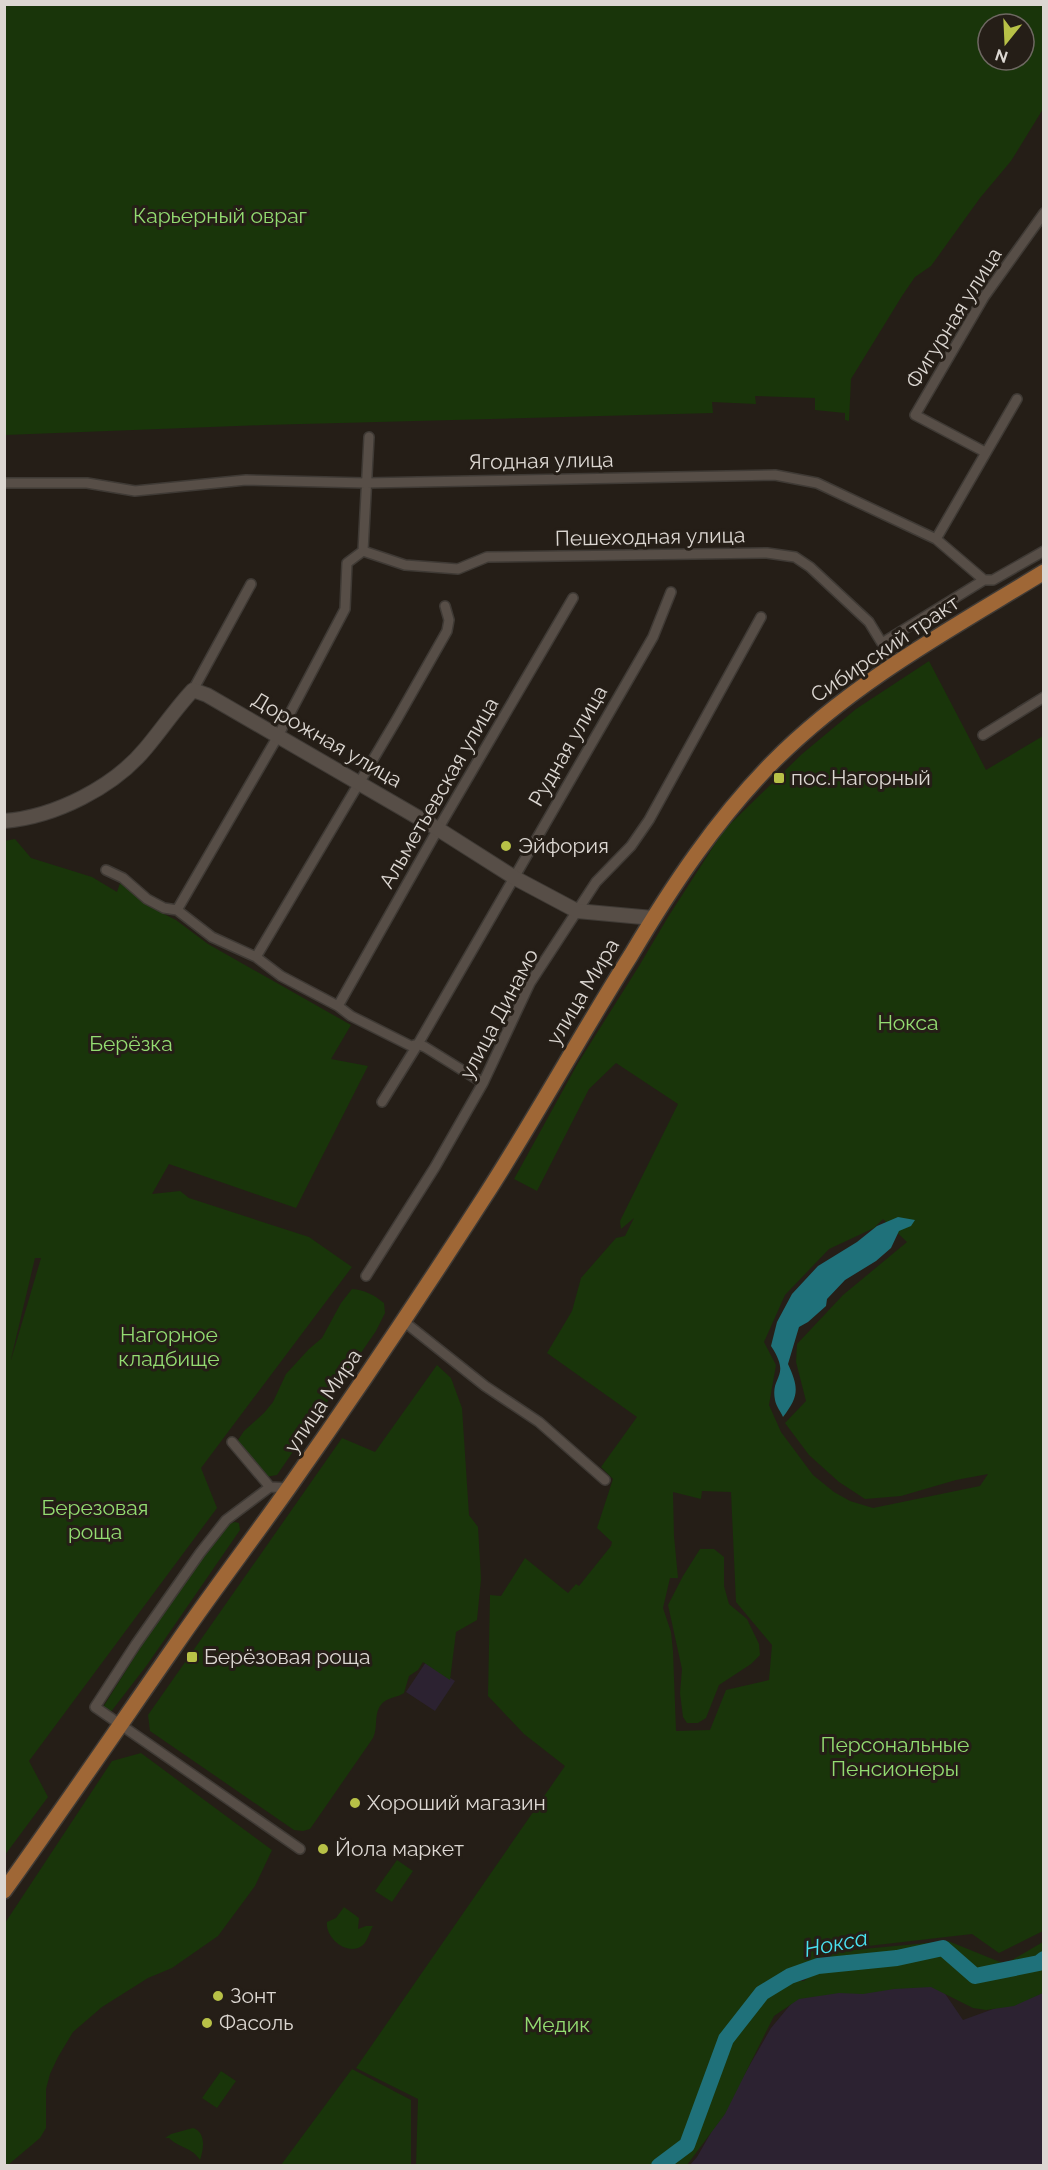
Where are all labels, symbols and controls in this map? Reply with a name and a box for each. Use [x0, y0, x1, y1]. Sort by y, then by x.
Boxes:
north arrow [976, 12, 1036, 72]
text: N [993, 45, 1010, 67]
park label: Карьерный овраг [133, 203, 308, 228]
street label: Фигурная улица [900, 243, 1007, 393]
street label: Ягодная улица [468, 447, 614, 474]
street label: Пешеходная улица [555, 522, 745, 551]
street label: Сибирский тракт [806, 590, 963, 707]
street label: Рудная улица [523, 681, 612, 811]
street label: Дорожная улица [248, 686, 407, 793]
street label: Альметьевская улица [374, 693, 503, 893]
place label: пос.Нагорный [791, 765, 931, 790]
marker: пос.Нагорный [772, 771, 786, 785]
place label: Эйфория [518, 833, 609, 858]
marker: Эйфория [499, 839, 513, 853]
street label: улица Мира [541, 934, 624, 1050]
street label: улица Динамо [454, 944, 543, 1083]
park label: Нокса [877, 1010, 939, 1035]
park label: Берёзка [89, 1031, 173, 1056]
park label: Нагорное кладбище [118, 1322, 220, 1371]
street label: улица Мира [279, 1344, 367, 1457]
park label: Березовая роща [41, 1495, 149, 1544]
place label: Берёзовая роща [204, 1644, 371, 1669]
marker: Берёзовая роща [185, 1650, 199, 1664]
park label: Персональные Пенсионеры [821, 1732, 969, 1781]
place label: Хороший магазин [367, 1790, 546, 1815]
marker: Хороший магазин [348, 1796, 362, 1810]
place label: Йола маркет [335, 1836, 464, 1861]
marker: Йола маркет [316, 1842, 330, 1856]
water label: Нокса [802, 1924, 870, 1962]
place label: Зонт [230, 1983, 276, 2008]
marker: Зонт [211, 1989, 225, 2003]
place label: Фасоль [219, 2010, 294, 2035]
park label: Медик [524, 2012, 590, 2037]
marker: Фасоль [200, 2016, 214, 2030]

